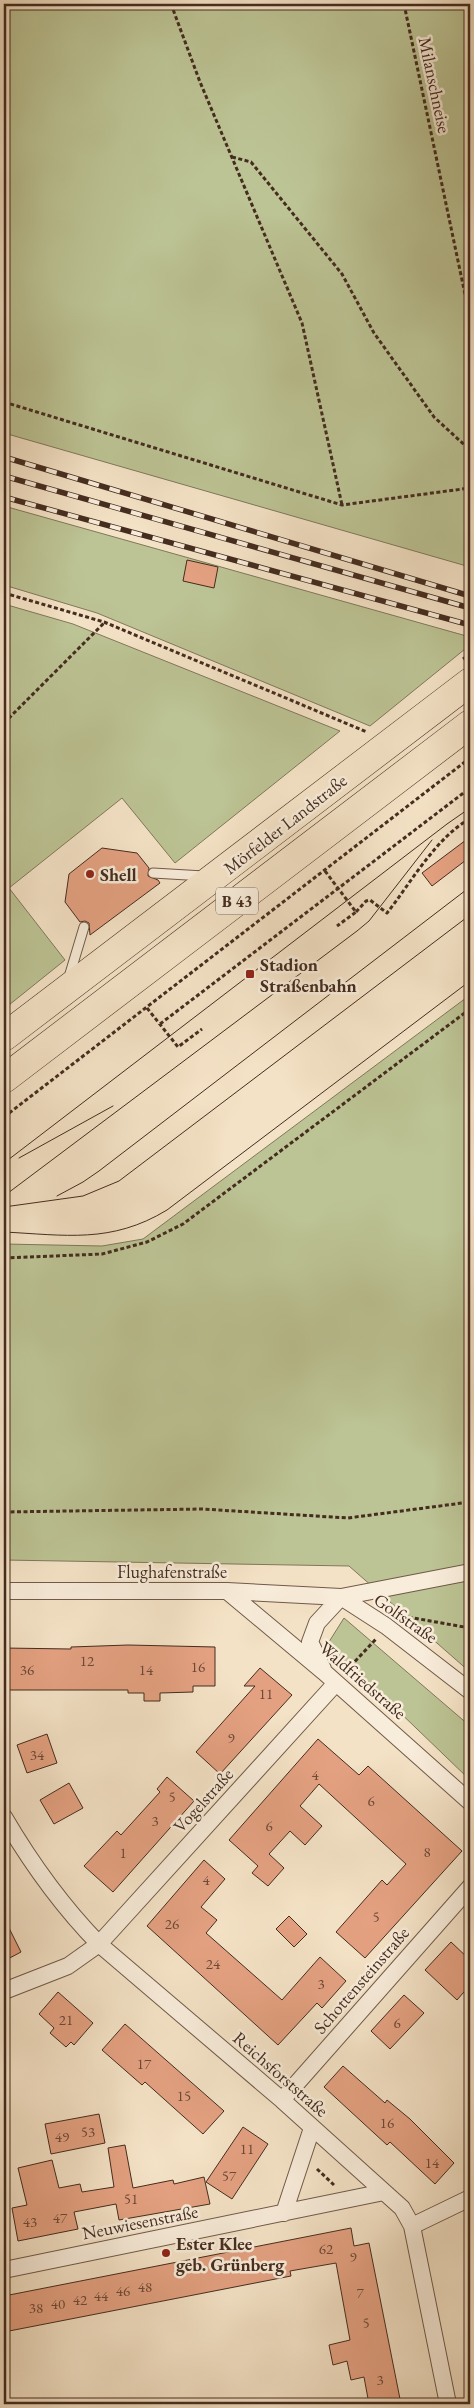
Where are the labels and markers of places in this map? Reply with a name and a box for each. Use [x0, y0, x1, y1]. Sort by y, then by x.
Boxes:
place label: Shell [100, 863, 137, 886]
marker: Shell [84, 868, 96, 880]
place label: Stadion Straßenbahn [260, 953, 357, 997]
marker: Stadion Straßenbahn [244, 968, 256, 980]
place label: Ester Klee geb. Grünberg [176, 2232, 285, 2276]
marker: Ester Klee geb. Grünberg [160, 2247, 172, 2259]

